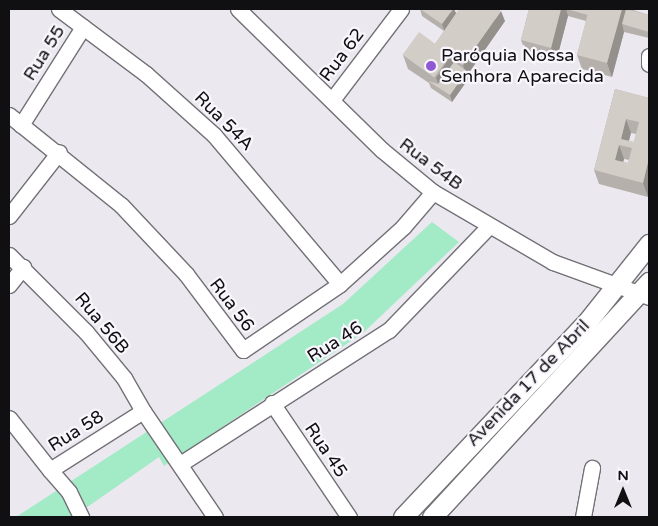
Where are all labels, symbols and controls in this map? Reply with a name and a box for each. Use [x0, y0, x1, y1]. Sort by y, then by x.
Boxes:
street label: Rua 55 [19, 21, 69, 85]
street label: Rua 62 [315, 24, 369, 86]
place label: Paróquia Nossa Senhora Aparecida [441, 45, 604, 88]
marker: Paróquia Nossa Senhora Aparecida [425, 60, 437, 72]
street label: Rua 54A [190, 87, 258, 155]
street label: Rua 54B [395, 133, 467, 195]
street label: Rua 56 [205, 274, 259, 336]
street label: Rua 56B [70, 288, 134, 358]
street label: Avenida 17 de Abril [462, 315, 594, 451]
street label: Rua 46 [303, 317, 367, 367]
street label: Rua 58 [44, 406, 108, 456]
street label: Rua 45 [300, 419, 352, 481]
north arrow [598, 466, 648, 516]
text: N [617, 467, 629, 484]

